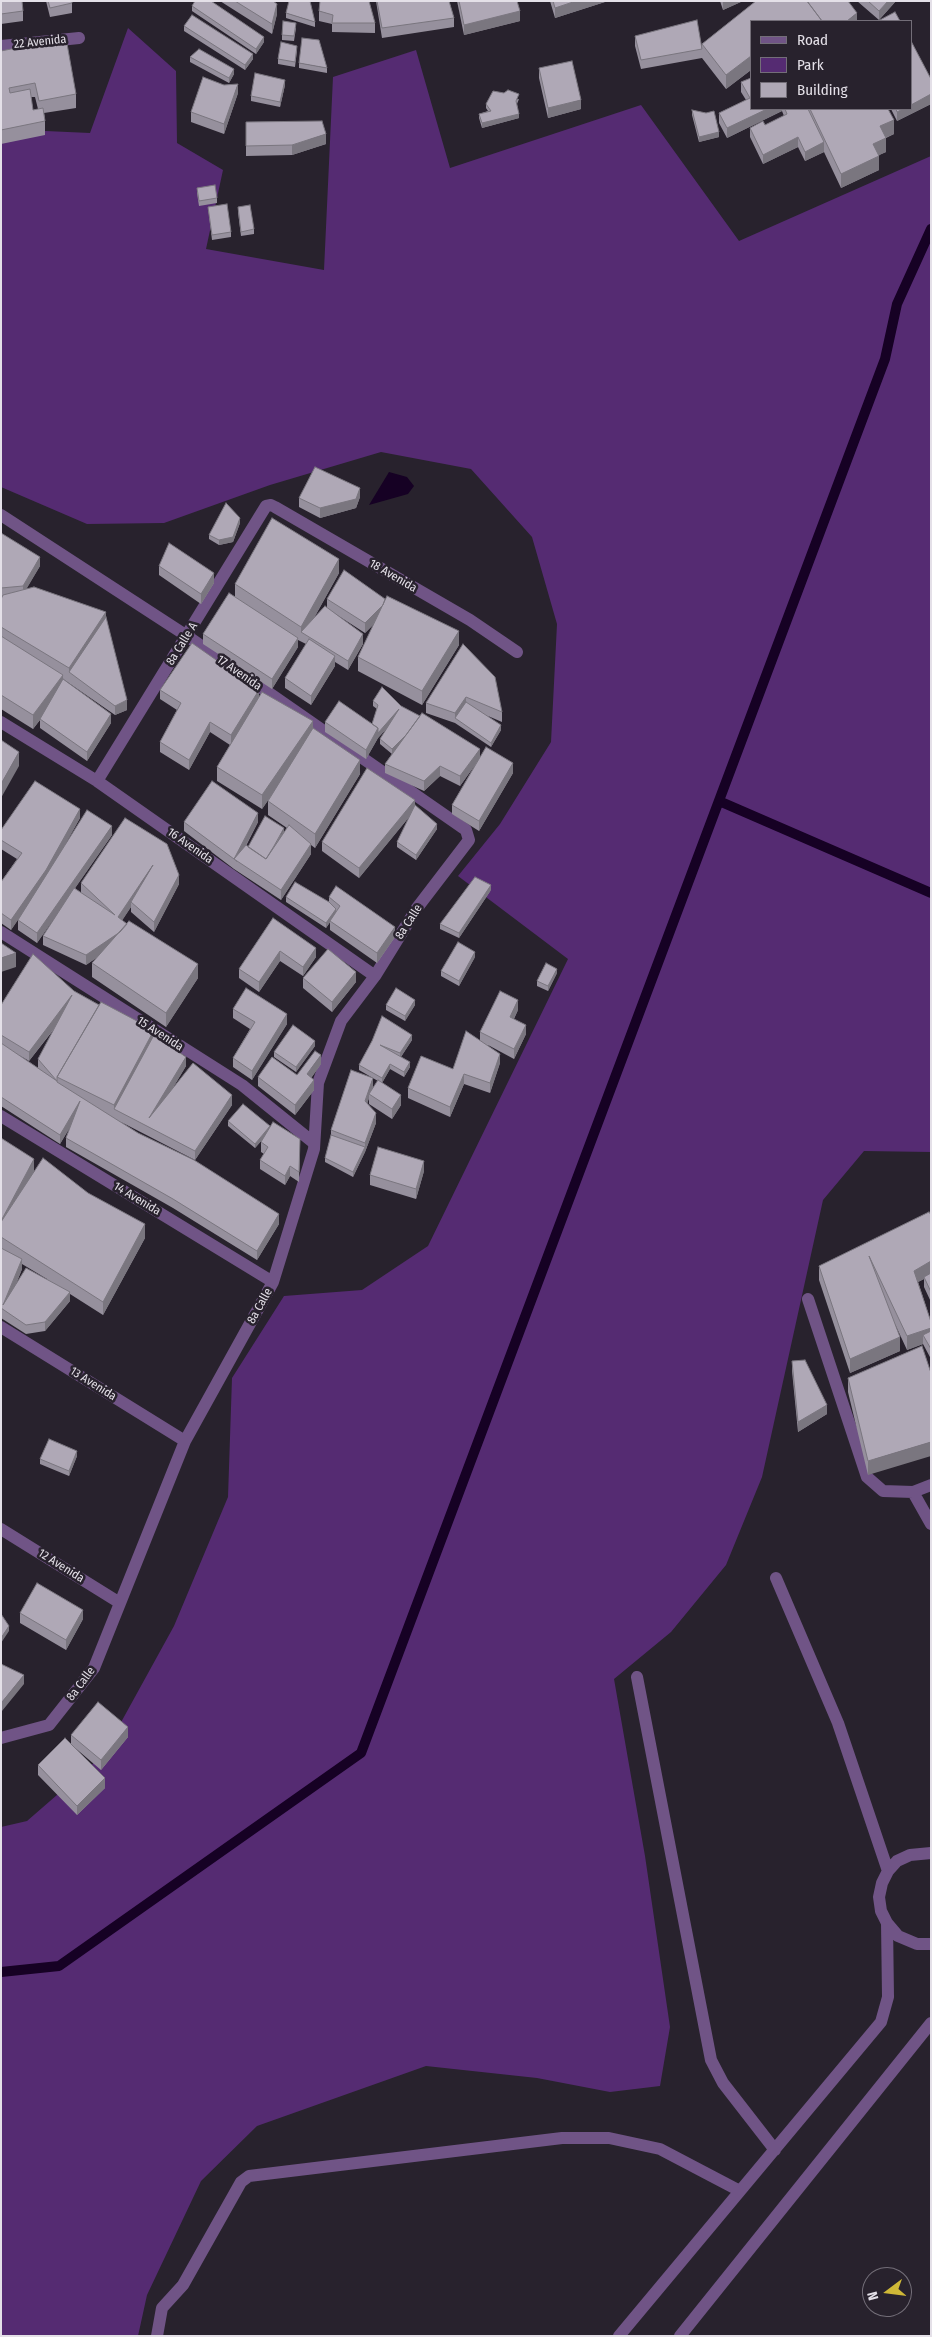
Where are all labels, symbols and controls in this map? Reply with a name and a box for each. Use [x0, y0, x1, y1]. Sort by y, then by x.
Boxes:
legend [750, 20, 912, 110]
text: Road [797, 31, 828, 49]
street label: 22 Avenida [13, 32, 67, 52]
text: Park [797, 56, 824, 74]
text: Building [797, 81, 848, 99]
street label: 18 Avenida [367, 557, 419, 595]
street label: 8a Calle A [163, 620, 201, 668]
street label: 17 Avenida [214, 652, 264, 694]
street label: 16 Avenida [164, 825, 216, 867]
street label: 8a Calle [392, 902, 426, 942]
street label: 15 Avenida [134, 1014, 186, 1054]
street label: 14 Avenida [111, 1179, 163, 1219]
street label: 8a Calle [244, 1286, 276, 1326]
street label: 13 Avenida [67, 1364, 119, 1404]
street label: 12 Avenida [35, 1546, 87, 1586]
street label: 8a Calle [64, 1664, 98, 1704]
north arrow [862, 2267, 912, 2317]
text: N [864, 2290, 882, 2302]

